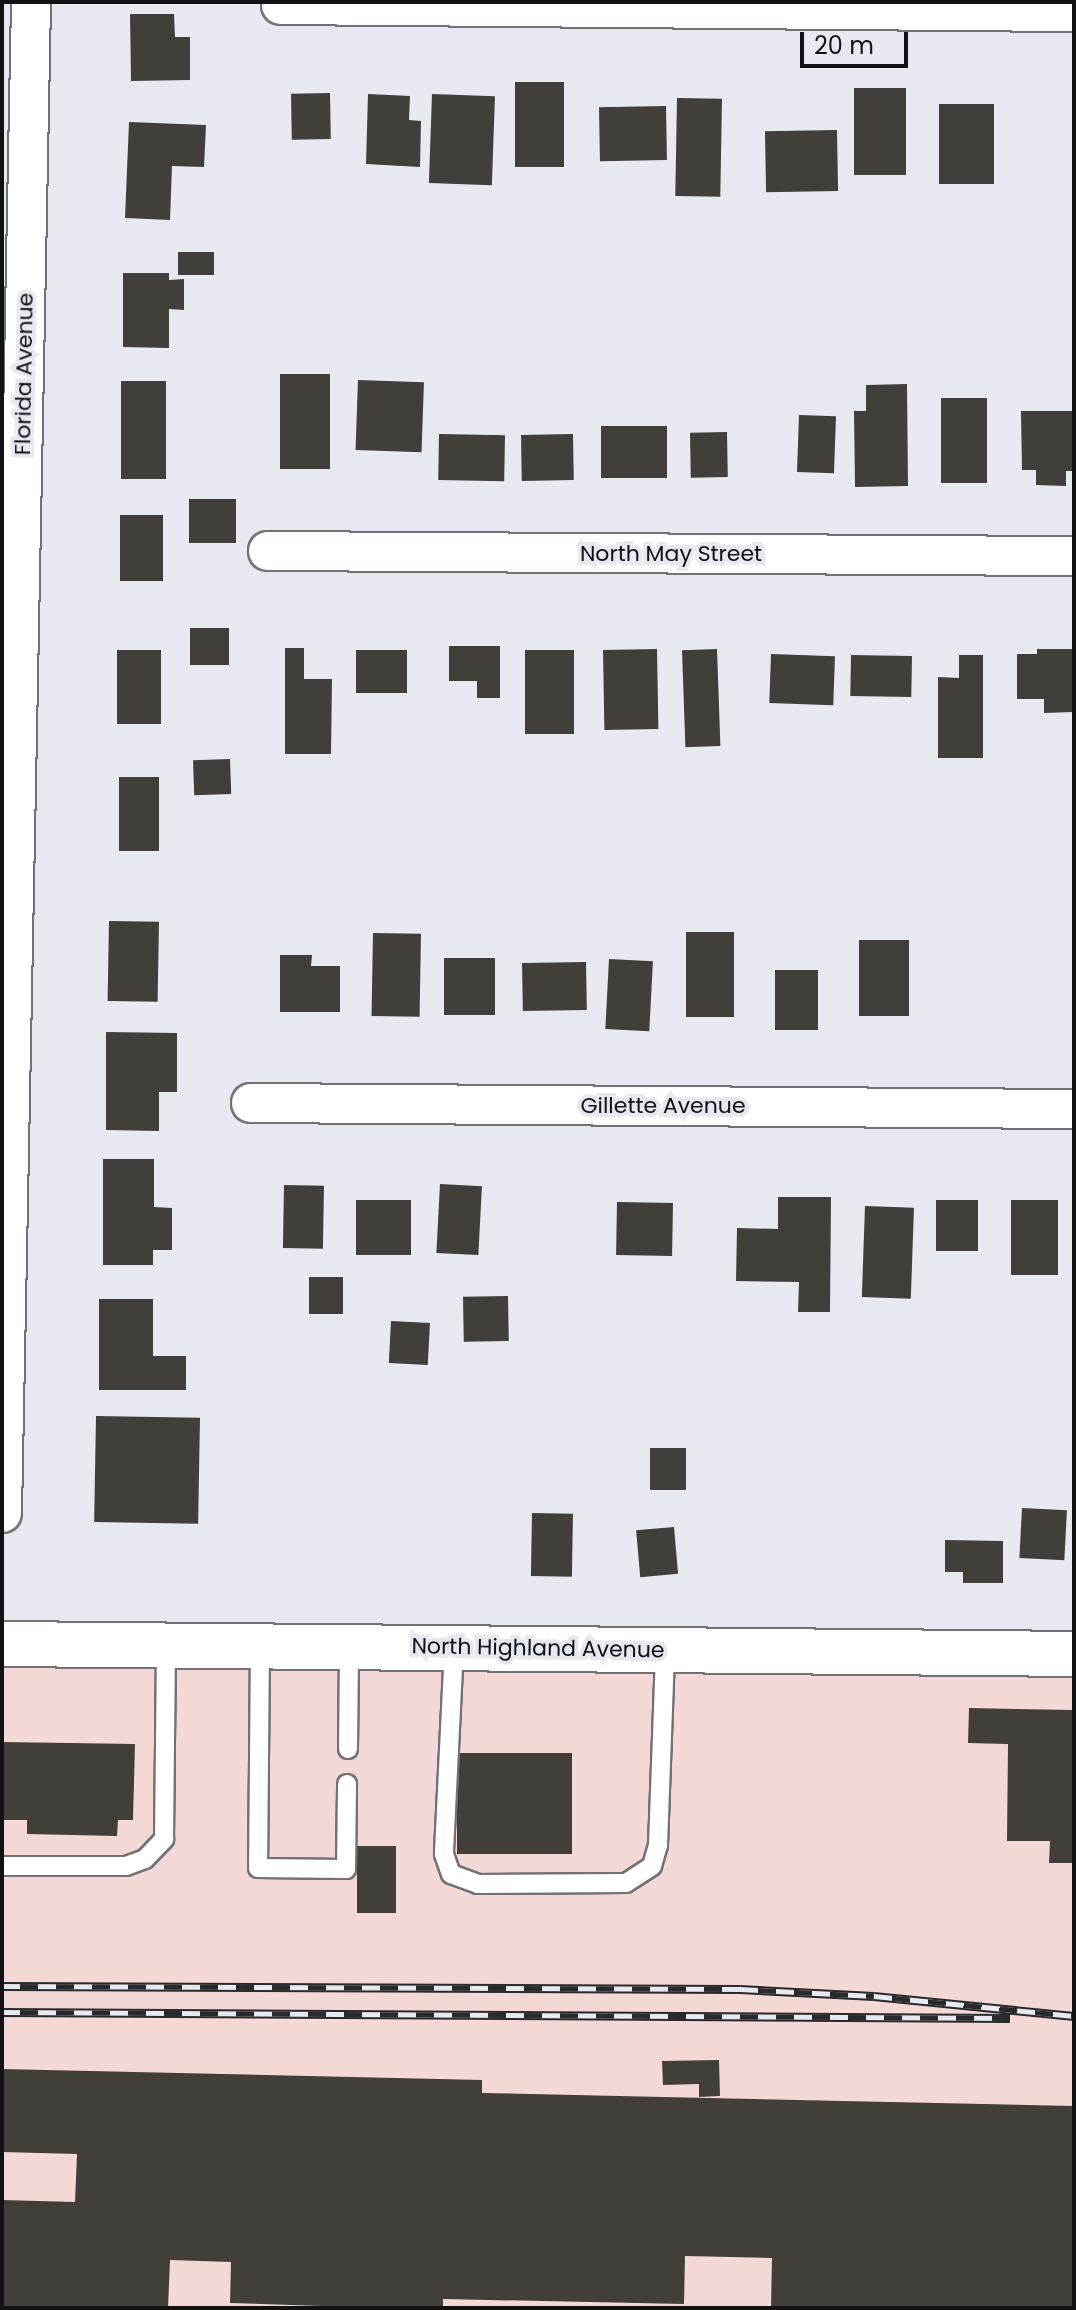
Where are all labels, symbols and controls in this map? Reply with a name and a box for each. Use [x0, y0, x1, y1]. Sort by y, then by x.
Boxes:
scale bar [804, 16, 912, 66]
text: 20 m [814, 29, 874, 62]
street label: Florida Avenue [9, 293, 39, 455]
street label: North May Street [580, 541, 762, 567]
street label: Gillette Avenue [580, 1093, 746, 1119]
street label: North Highland Avenue [411, 1633, 665, 1663]

